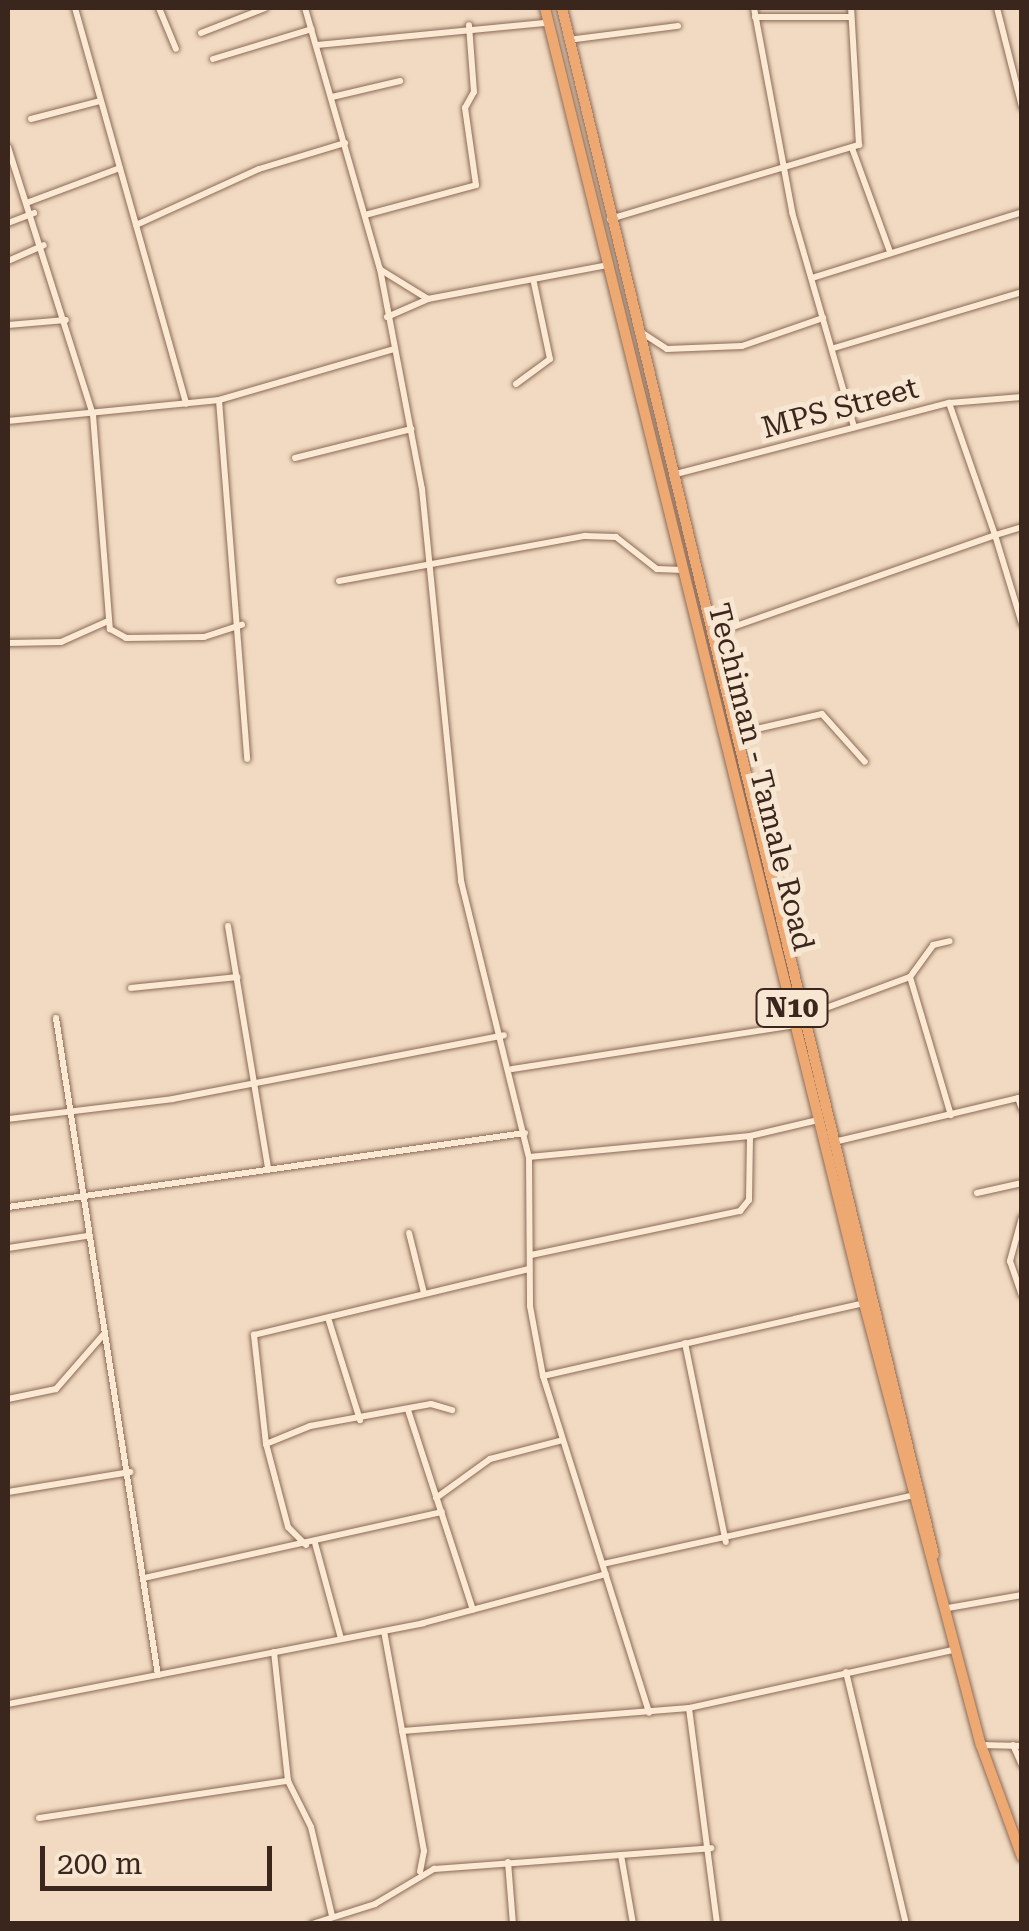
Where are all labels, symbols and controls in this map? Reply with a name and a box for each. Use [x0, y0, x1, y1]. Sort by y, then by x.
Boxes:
street label: MPS Street [758, 370, 922, 446]
street label: Techiman - Tamale Road [700, 600, 822, 954]
road number: N10 [754, 985, 830, 1031]
scale bar [45, 1826, 278, 1888]
text: 200 m [57, 1846, 142, 1881]

